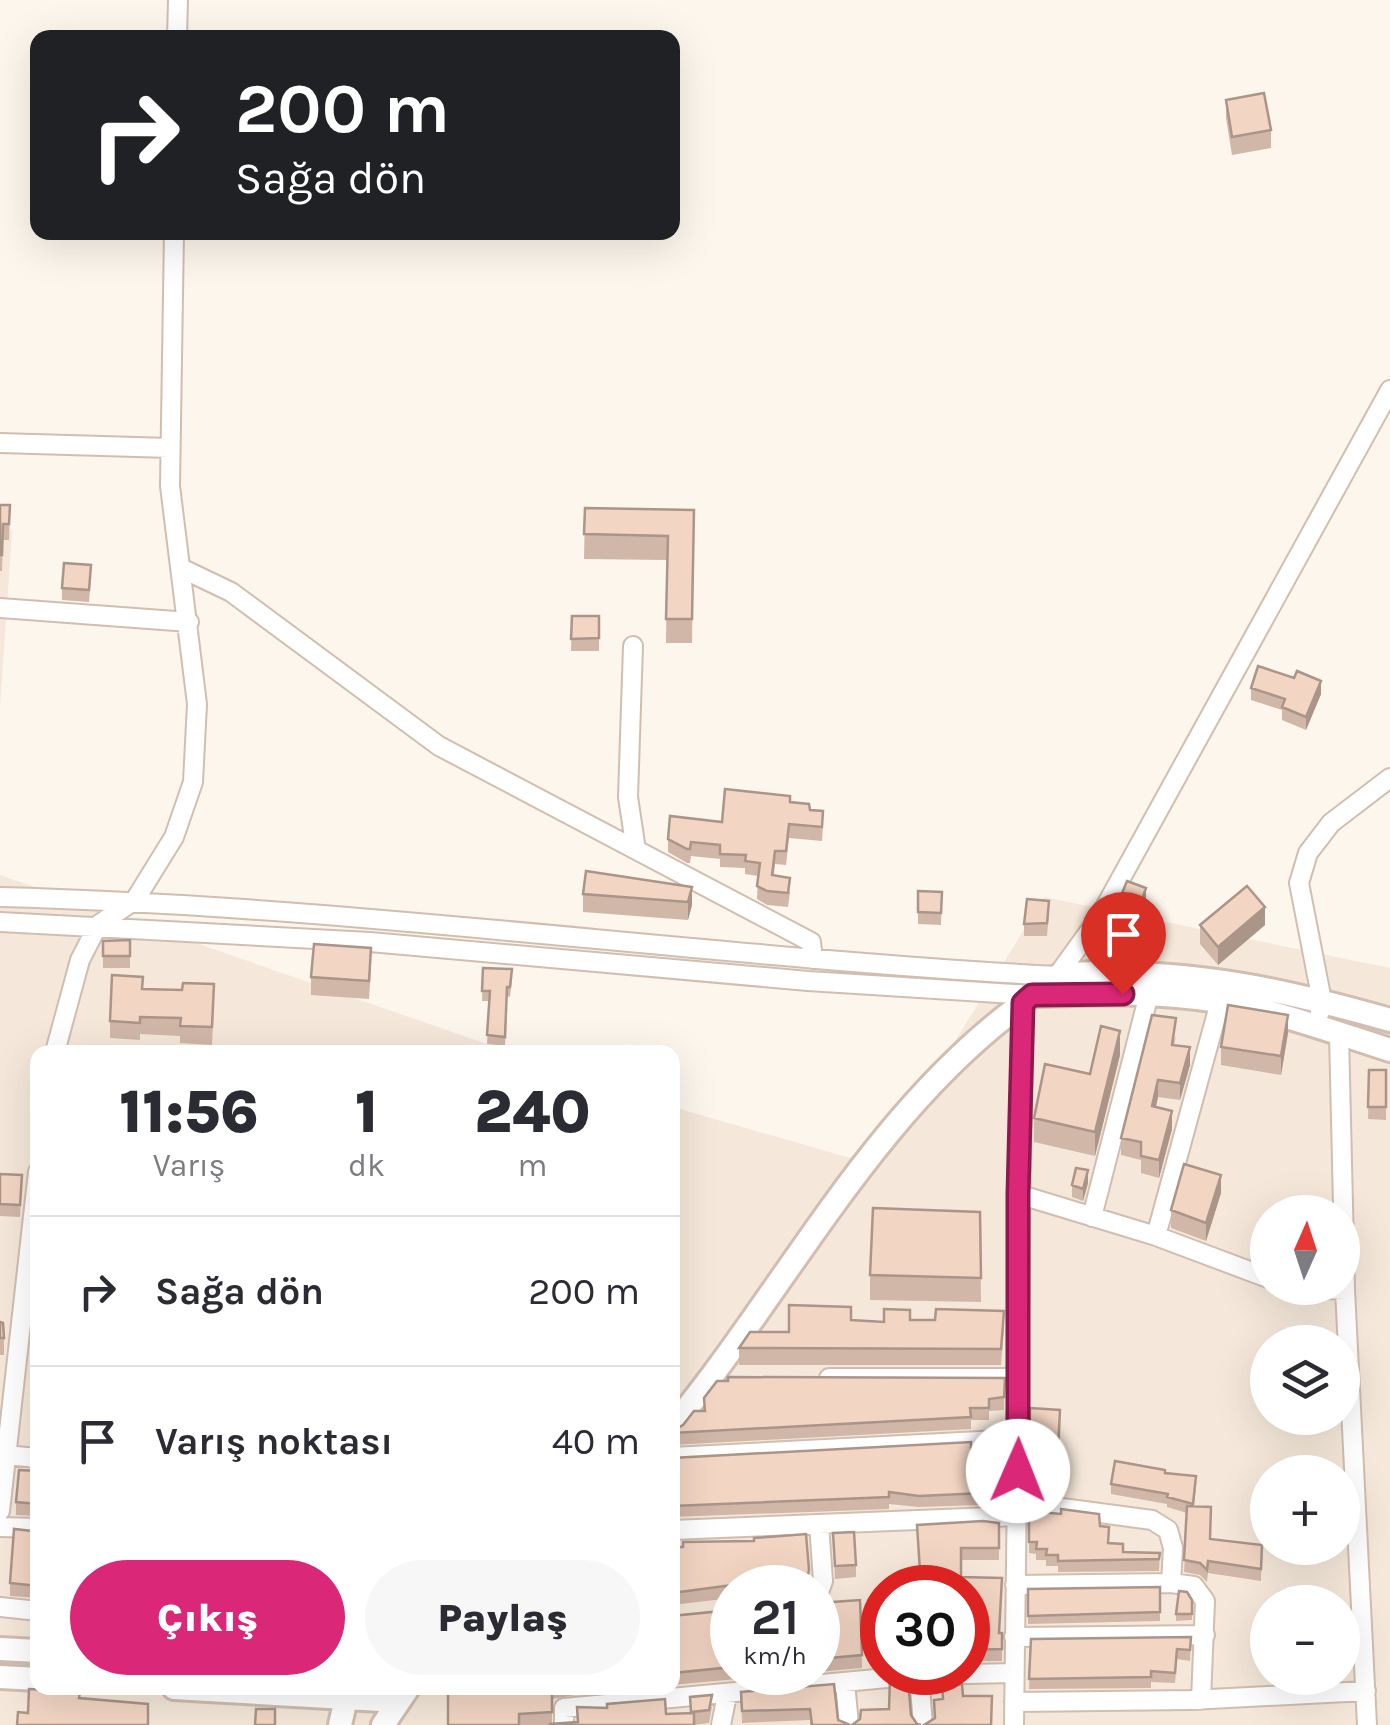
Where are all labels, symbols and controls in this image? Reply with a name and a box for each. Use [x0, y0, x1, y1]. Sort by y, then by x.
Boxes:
text: 200 m [235, 68, 450, 150]
icon: right [70, 70, 200, 200]
text: Sağa dön [235, 152, 426, 204]
pin [1081, 892, 1166, 995]
icon: arrive [1096, 907, 1151, 962]
text: 11:56 [119, 1077, 259, 1147]
text: 1 [355, 1077, 378, 1147]
text: 240 [474, 1077, 591, 1147]
text: Varış [153, 1147, 225, 1184]
text: dk [348, 1147, 385, 1184]
text: m [518, 1147, 547, 1184]
north arrow [1250, 1195, 1360, 1305]
map controls [1250, 1195, 1360, 1695]
icon: right [70, 1264, 125, 1319]
text: Sağa dön [155, 1269, 324, 1314]
text: 200 m [528, 1269, 640, 1314]
button: layers [1250, 1325, 1360, 1435]
icon: arrive [70, 1414, 125, 1469]
text: Varış noktası [155, 1419, 393, 1464]
text: 40 m [552, 1419, 640, 1464]
position arrow [966, 1419, 1070, 1523]
button: + [1250, 1455, 1360, 1565]
button: Çıkış [70, 1560, 345, 1675]
button: Paylaş [365, 1560, 640, 1675]
speed limit sign: 30 [860, 1565, 990, 1695]
button: − [1250, 1585, 1360, 1695]
text: 21 [751, 1588, 799, 1647]
text: km/h [743, 1641, 807, 1670]

